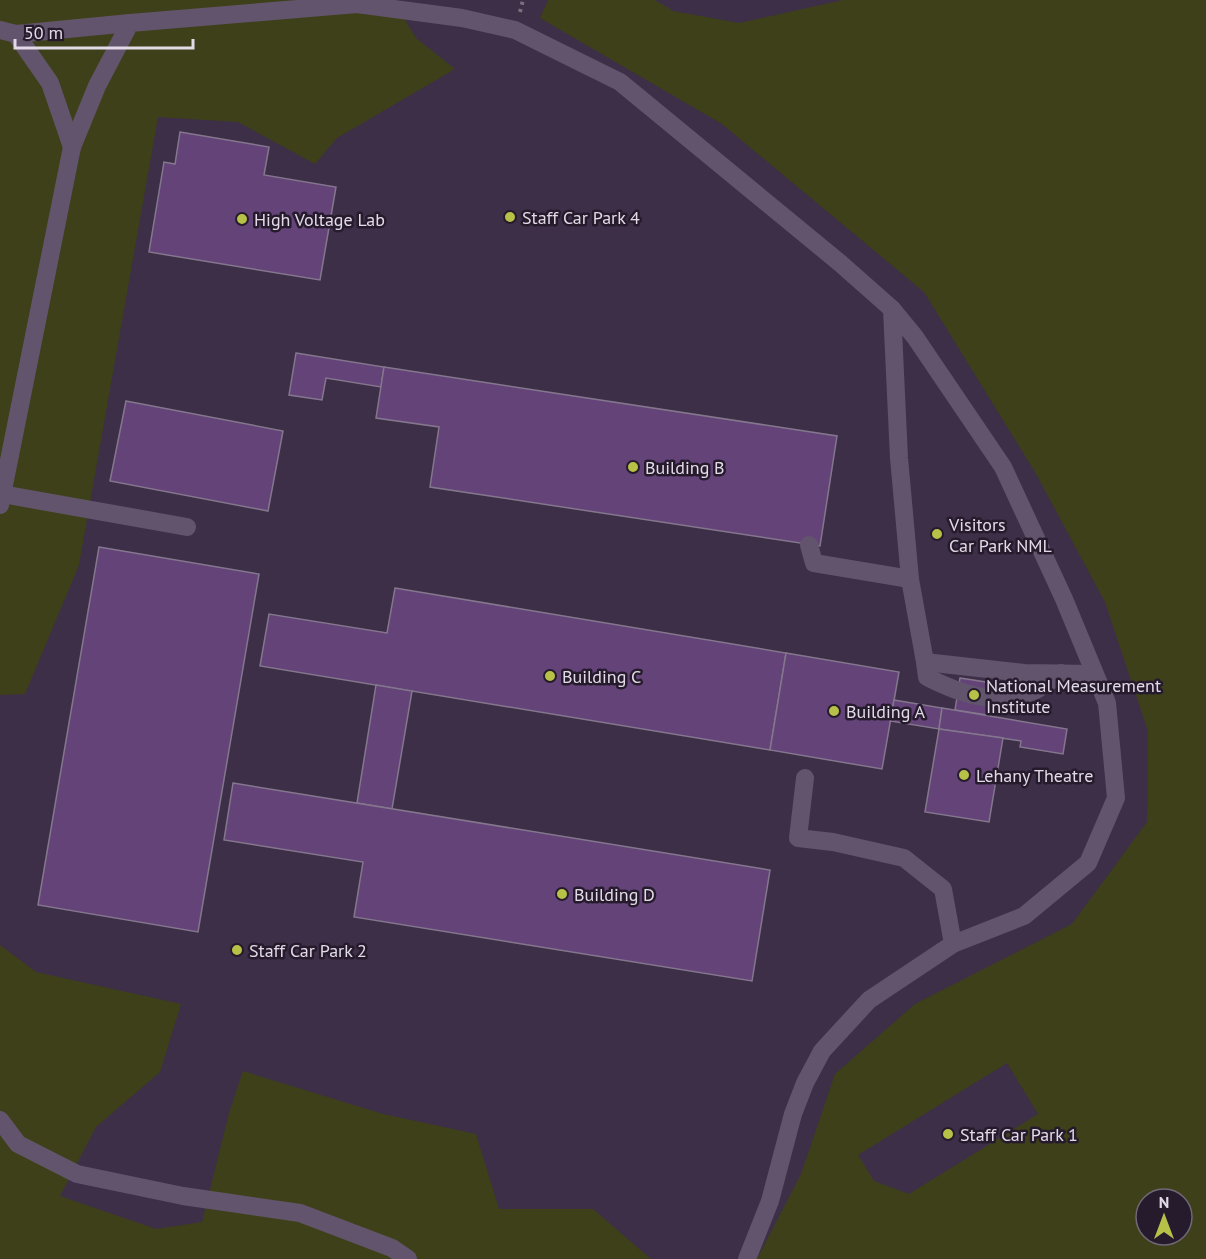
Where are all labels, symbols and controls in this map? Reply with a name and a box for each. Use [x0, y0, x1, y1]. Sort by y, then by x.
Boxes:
scale bar [15, 12, 194, 50]
text: 50 m [24, 21, 63, 44]
place label: Staff Car Park 4 [522, 206, 640, 229]
place label: High Voltage Lab [254, 208, 385, 231]
marker: Staff Car Park 4 [503, 210, 517, 224]
marker: High Voltage Lab [235, 212, 249, 226]
place label: Building B [645, 456, 725, 479]
marker: Building B [626, 460, 640, 474]
place label: Visitors Car Park NML [948, 513, 1052, 557]
marker: Visitors Car Park NML [930, 527, 944, 541]
place label: Building C [562, 665, 641, 688]
marker: Building C [543, 669, 557, 683]
place label: National Measurement Institute [986, 674, 1161, 718]
marker: National Measurement Institute [967, 688, 981, 702]
place label: Building A [846, 700, 926, 723]
marker: Building A [827, 704, 841, 718]
place label: Lehany Theatre [976, 764, 1093, 787]
marker: Lehany Theatre [957, 768, 971, 782]
place label: Building D [574, 883, 655, 906]
marker: Building D [555, 887, 569, 901]
place label: Staff Car Park 2 [249, 939, 367, 962]
marker: Staff Car Park 2 [230, 943, 244, 957]
place label: Staff Car Park 1 [960, 1123, 1078, 1146]
marker: Staff Car Park 1 [941, 1127, 955, 1141]
north arrow [1134, 1187, 1194, 1247]
text: N [1159, 1192, 1169, 1212]

